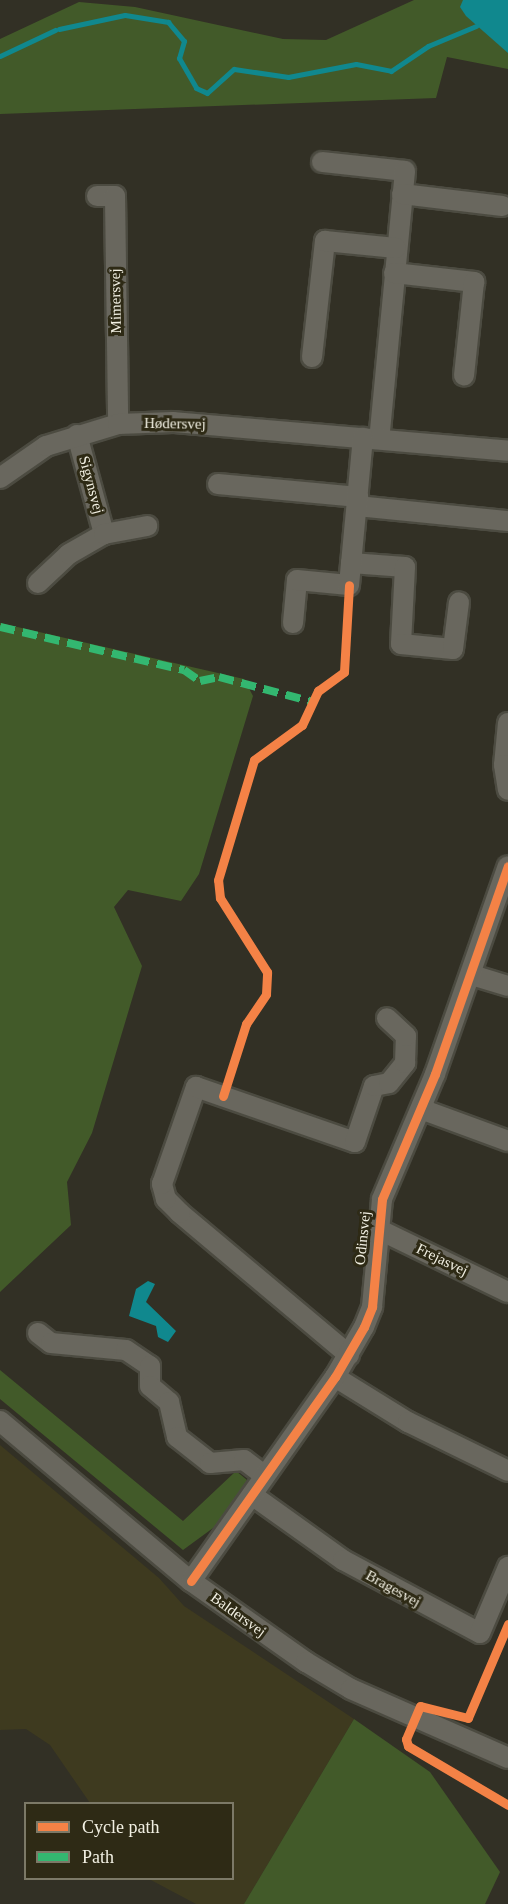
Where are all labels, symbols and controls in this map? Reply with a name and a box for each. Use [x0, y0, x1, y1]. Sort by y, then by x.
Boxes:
street label: Mimersvej [106, 268, 126, 334]
street label: Hødersvej [144, 414, 206, 434]
street label: Sigynsvej [75, 454, 107, 516]
street label: Odinsvej [351, 1210, 375, 1266]
street label: Frejasvej [413, 1240, 471, 1280]
street label: Bragesvej [362, 1567, 424, 1611]
street label: Baldersvej [207, 1589, 269, 1641]
legend [24, 1802, 234, 1880]
text: Cycle path [82, 1817, 159, 1837]
text: Path [82, 1847, 114, 1867]

